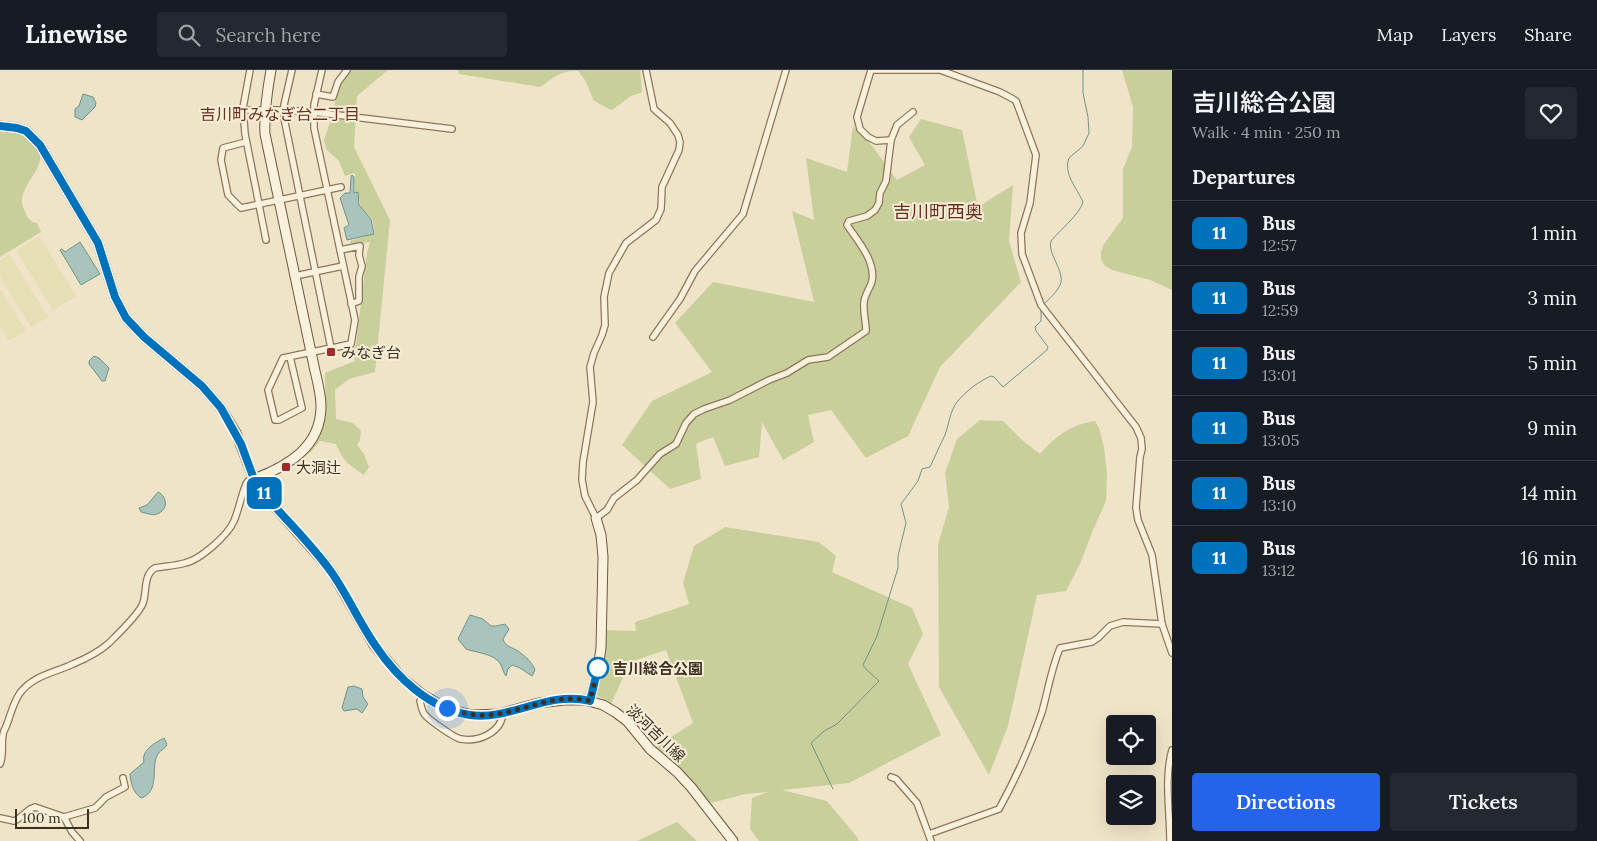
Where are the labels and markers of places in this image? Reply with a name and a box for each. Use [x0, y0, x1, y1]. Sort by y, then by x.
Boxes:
place label: みなぎ台 [341, 343, 401, 362]
marker: みなぎ台 [325, 346, 337, 358]
place label: 大洞辻 [296, 458, 341, 477]
marker: 大洞辻 [280, 461, 292, 473]
marker: 吉川総合公園 [587, 657, 609, 679]
place label: 吉川総合公園 [613, 659, 703, 678]

